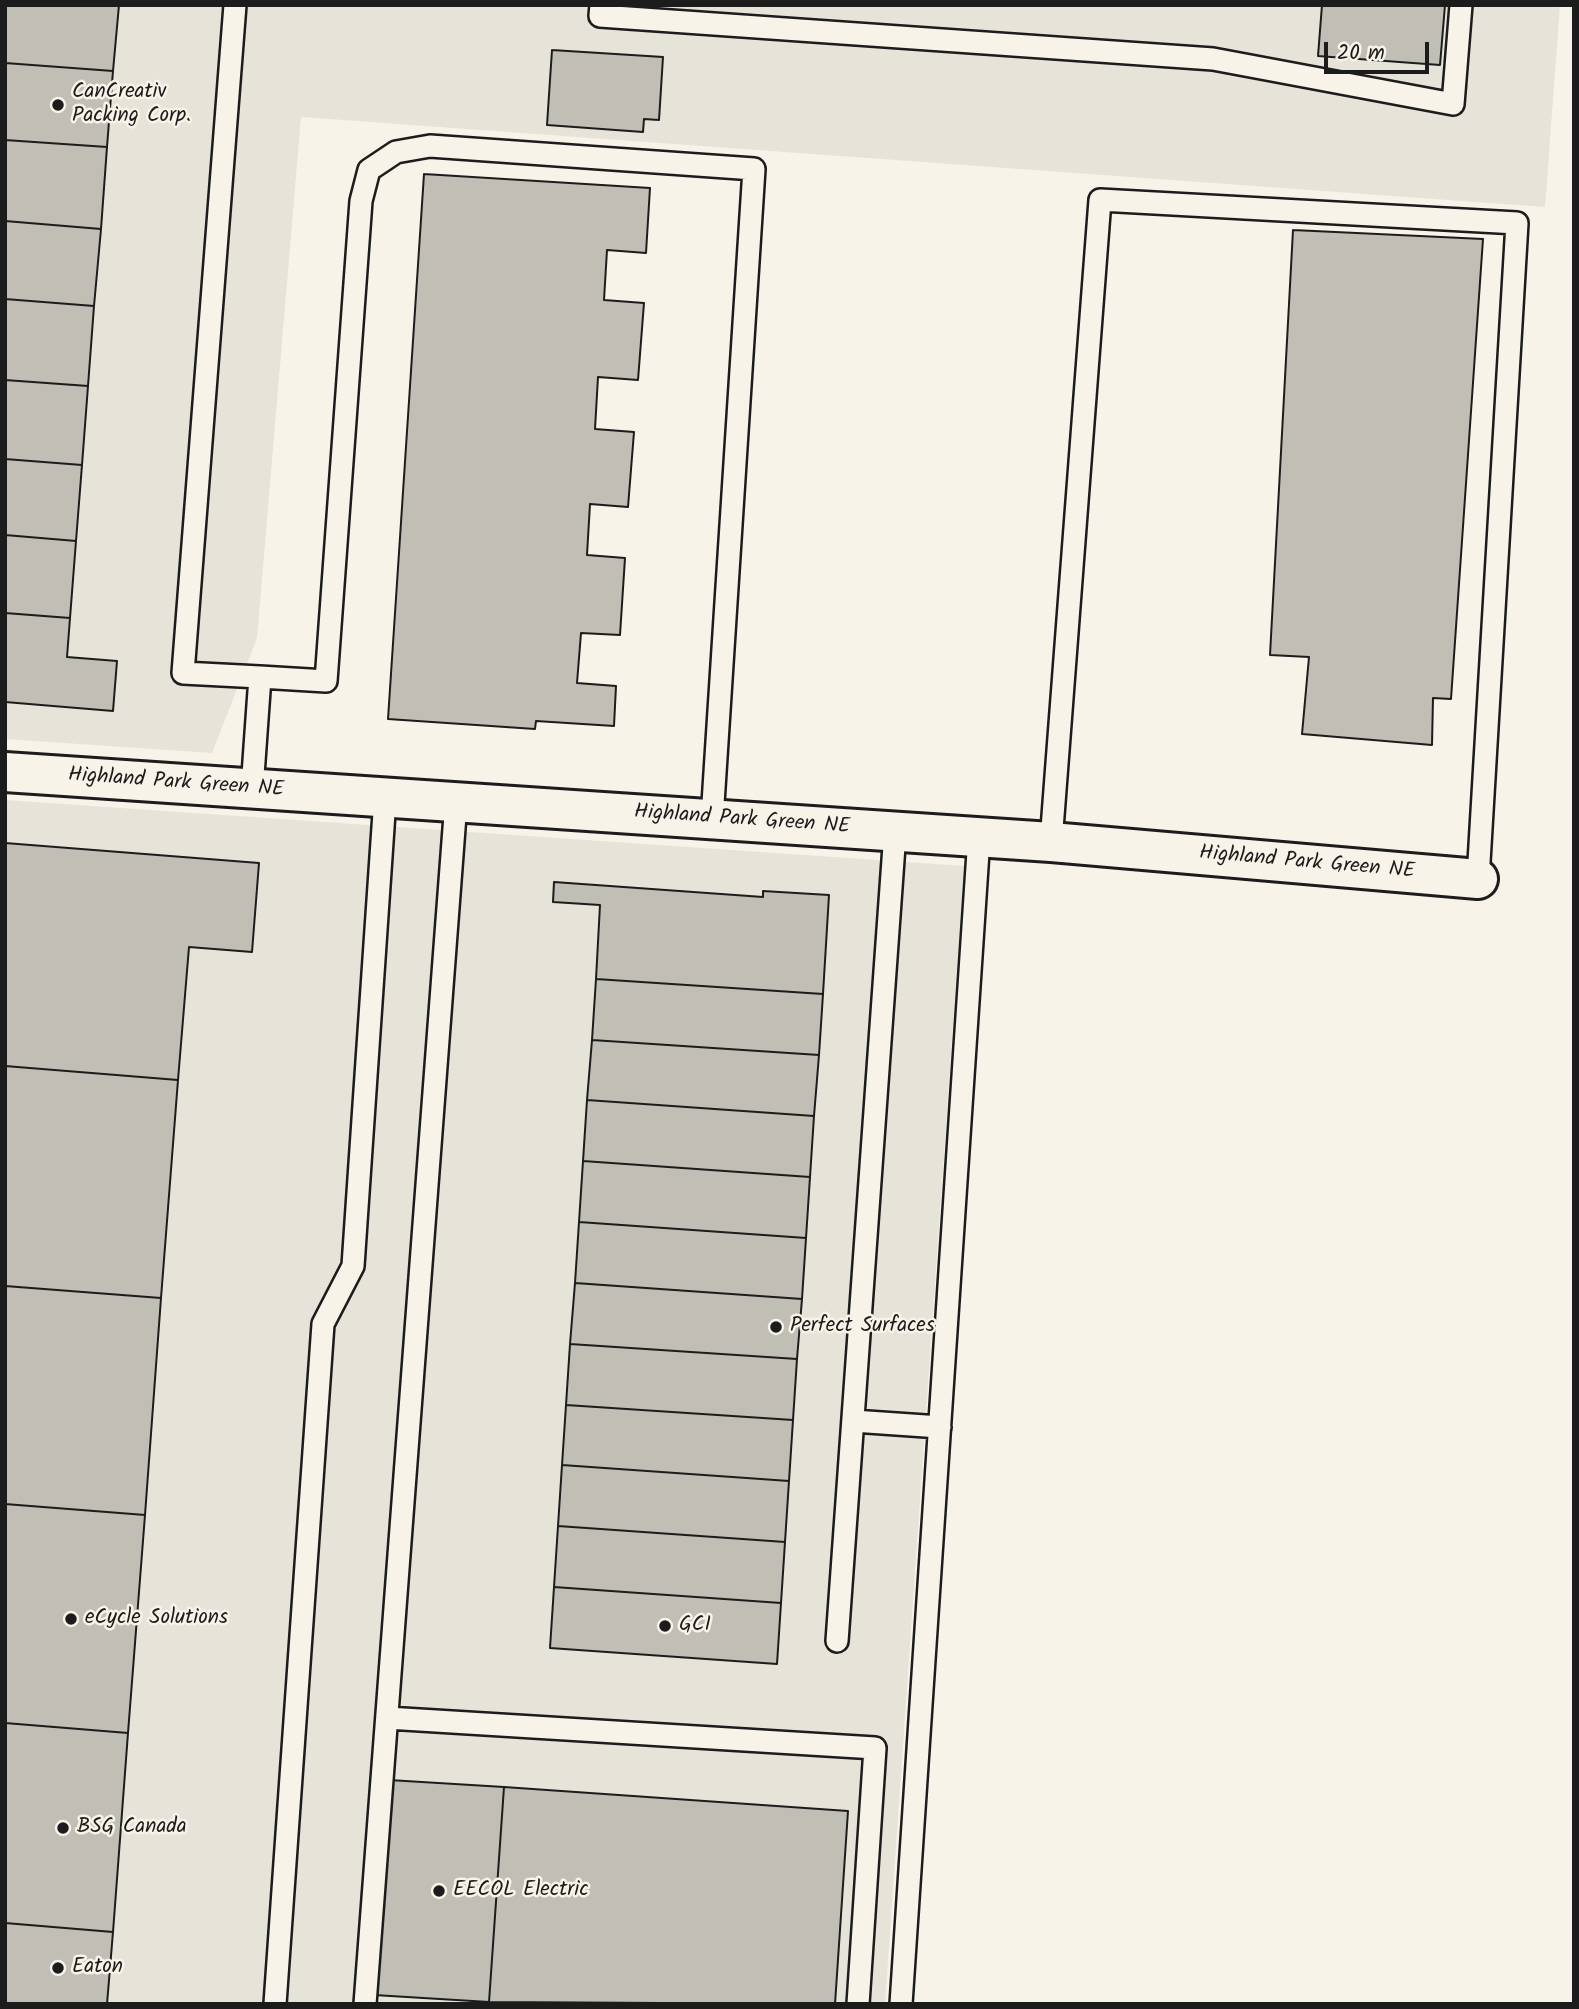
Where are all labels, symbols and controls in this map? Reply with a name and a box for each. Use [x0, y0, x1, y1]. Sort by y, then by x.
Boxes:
scale bar [1327, 28, 1432, 72]
text: 20 m [1337, 37, 1385, 70]
place label: CanCreativ Packing Corp. [72, 80, 191, 130]
marker: CanCreativ Packing Corp. [50, 97, 66, 113]
street label: Highland Park Green NE [67, 764, 285, 804]
street label: Highland Park Green NE [633, 801, 851, 841]
street label: Highland Park Green NE [1198, 842, 1416, 886]
place label: Perfect Surfaces [790, 1314, 935, 1340]
marker: Perfect Surfaces [768, 1319, 784, 1335]
place label: eCycle Solutions [85, 1606, 228, 1632]
marker: eCycle Solutions [63, 1611, 79, 1627]
place label: GCI [679, 1613, 711, 1639]
marker: GCI [657, 1618, 673, 1634]
place label: BSG Canada [77, 1815, 187, 1841]
marker: BSG Canada [55, 1820, 71, 1836]
place label: EECOL Electric [453, 1878, 589, 1904]
marker: EECOL Electric [431, 1883, 447, 1899]
place label: Eaton [72, 1955, 123, 1981]
marker: Eaton [50, 1960, 66, 1976]

